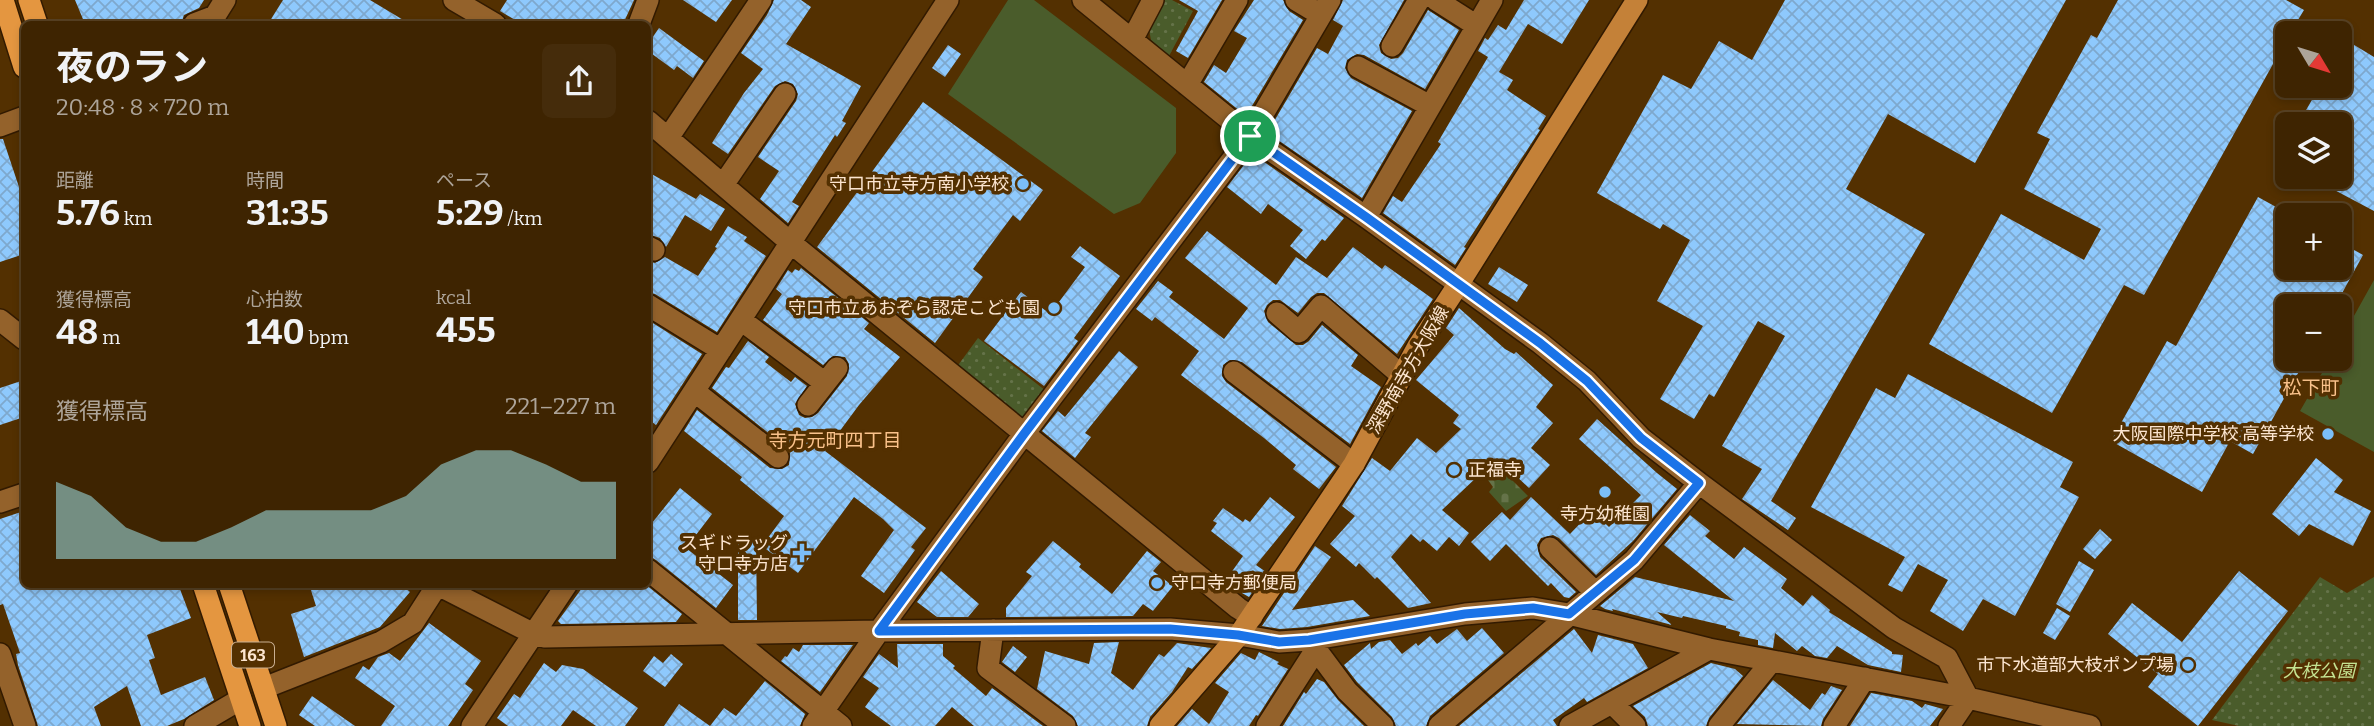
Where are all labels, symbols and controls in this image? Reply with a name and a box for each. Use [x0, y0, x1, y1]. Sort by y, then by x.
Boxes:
north arrow [2275, 21, 2352, 98]
map controls [2275, 21, 2352, 371]
text: 夜のラン [56, 44, 208, 90]
button: share [542, 44, 616, 118]
text: 20:48 · 8 × 720 m [56, 93, 229, 121]
pin [1220, 106, 1280, 166]
button: layers [2275, 112, 2352, 189]
icon: arrive [1231, 117, 1269, 155]
text: 距離 [56, 169, 94, 192]
text: 時間 [246, 169, 284, 192]
text: ペース [436, 169, 492, 192]
place label: 守口市立寺方南小学校 [829, 173, 1009, 195]
marker: 守口市立寺方南小学校 [1015, 176, 1031, 192]
text: 5.76 [56, 192, 120, 234]
text: 31:35 [246, 192, 329, 234]
text: 5:29 [436, 192, 504, 234]
button: + [2275, 203, 2352, 280]
text: km [120, 207, 152, 230]
text: /km [504, 207, 542, 230]
text: kcal [436, 286, 471, 309]
text: 獲得標高 [56, 288, 132, 311]
text: 心拍数 [246, 288, 303, 311]
button: − [2275, 294, 2352, 371]
place label: 守口市立あおぞら認定こども園 [788, 297, 1040, 319]
marker: 守口市立あおぞら認定こども園 [1046, 300, 1062, 316]
street label: 深野南寺方大阪線 [1362, 302, 1454, 438]
text: 455 [436, 309, 496, 351]
text: 48 [56, 311, 98, 353]
text: 140 [246, 311, 305, 353]
text: m [98, 326, 120, 349]
text: bpm [305, 326, 349, 349]
district label: 松下町 [2282, 376, 2340, 399]
text: 221–227 m [505, 392, 616, 420]
text: 獲得標高 [56, 397, 148, 425]
place label: 大阪国際中学校 高等学校 [2112, 423, 2314, 445]
marker: 大阪国際中学校 高等学校 [2320, 426, 2336, 442]
district label: 寺方元町四丁目 [768, 429, 902, 452]
place label: 正福寺 [1468, 459, 1522, 481]
marker: 正福寺 [1446, 462, 1462, 478]
marker: 寺方幼稚園 [1597, 484, 1613, 500]
place label: 寺方幼稚園 [1560, 503, 1650, 525]
place label: スギドラッグ 守口寺方店 [680, 532, 788, 575]
marker: スギドラッグ 守口寺方店 [794, 545, 810, 561]
place label: 守口寺方郵便局 [1171, 572, 1297, 594]
marker: 守口寺方郵便局 [1149, 575, 1165, 591]
road number: 163 [232, 642, 274, 668]
place label: 市下水道部大枝ポンプ場 [1977, 654, 2174, 676]
marker: 市下水道部大枝ポンプ場 [2180, 657, 2196, 673]
park label: 大枝公園 [2283, 660, 2358, 682]

